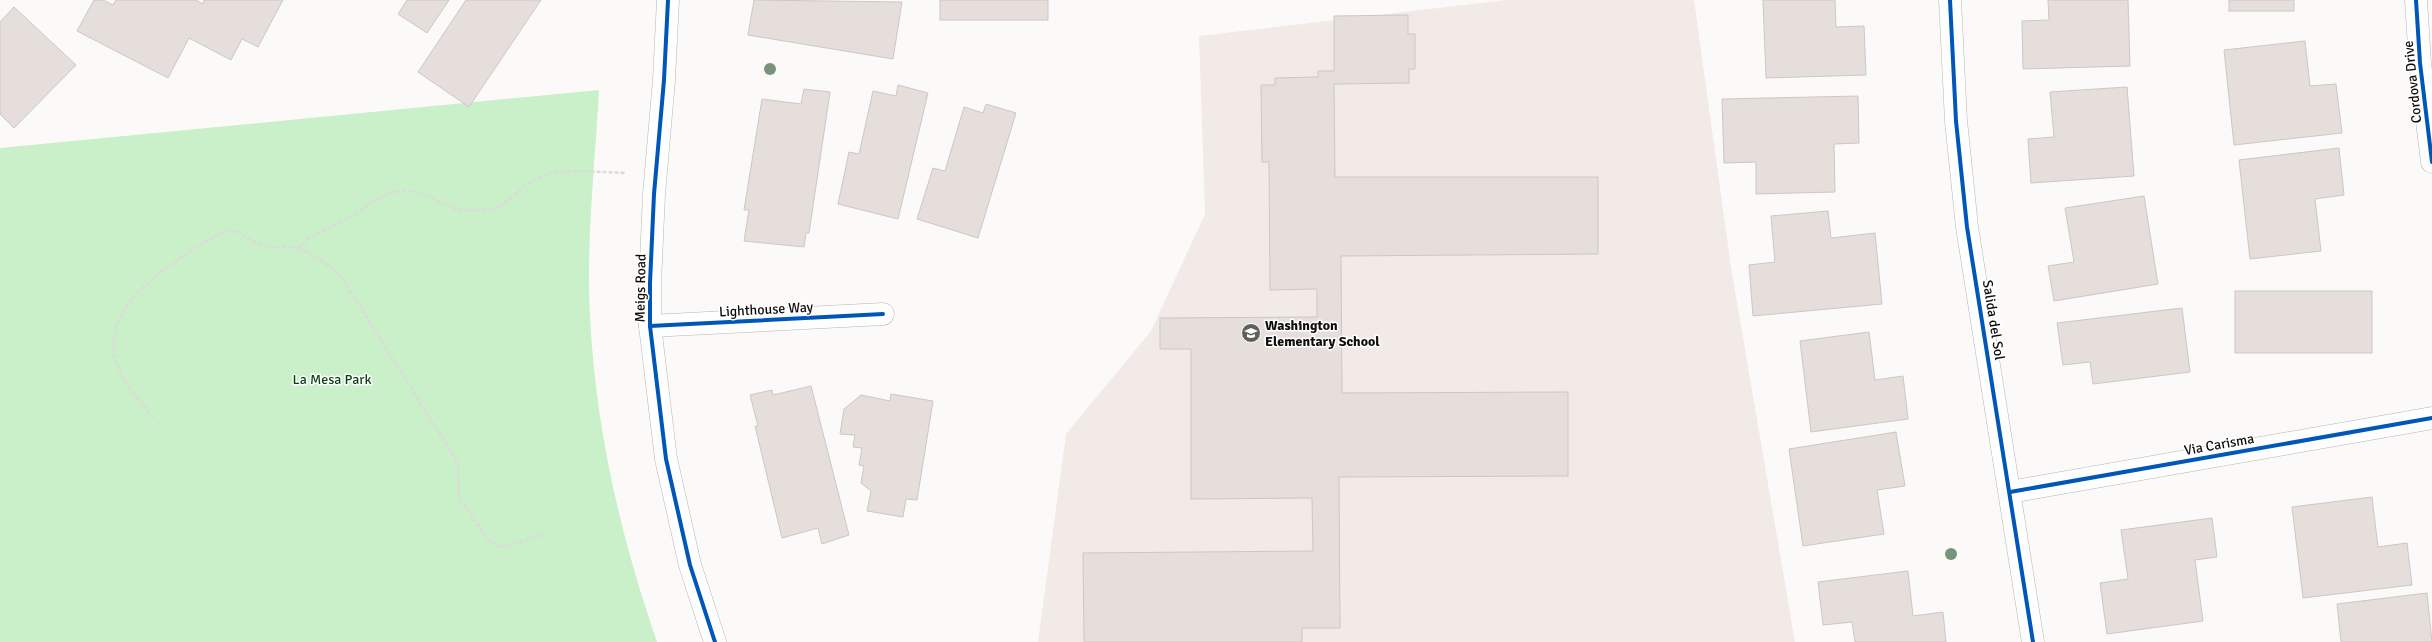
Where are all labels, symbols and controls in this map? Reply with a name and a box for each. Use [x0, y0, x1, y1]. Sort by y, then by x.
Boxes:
street label: Cordova Drive [2400, 40, 2425, 124]
street label: Meigs Road [631, 254, 650, 322]
street label: Salida del Sol [1979, 279, 2008, 361]
street label: Lighthouse Way [718, 299, 814, 320]
place label: Washington Elementary School [1265, 317, 1380, 350]
school or university icon: Washington Elementary School [1240, 322, 1262, 344]
park label: La Mesa Park [293, 371, 371, 388]
street label: Via Carisma [2183, 430, 2256, 459]

